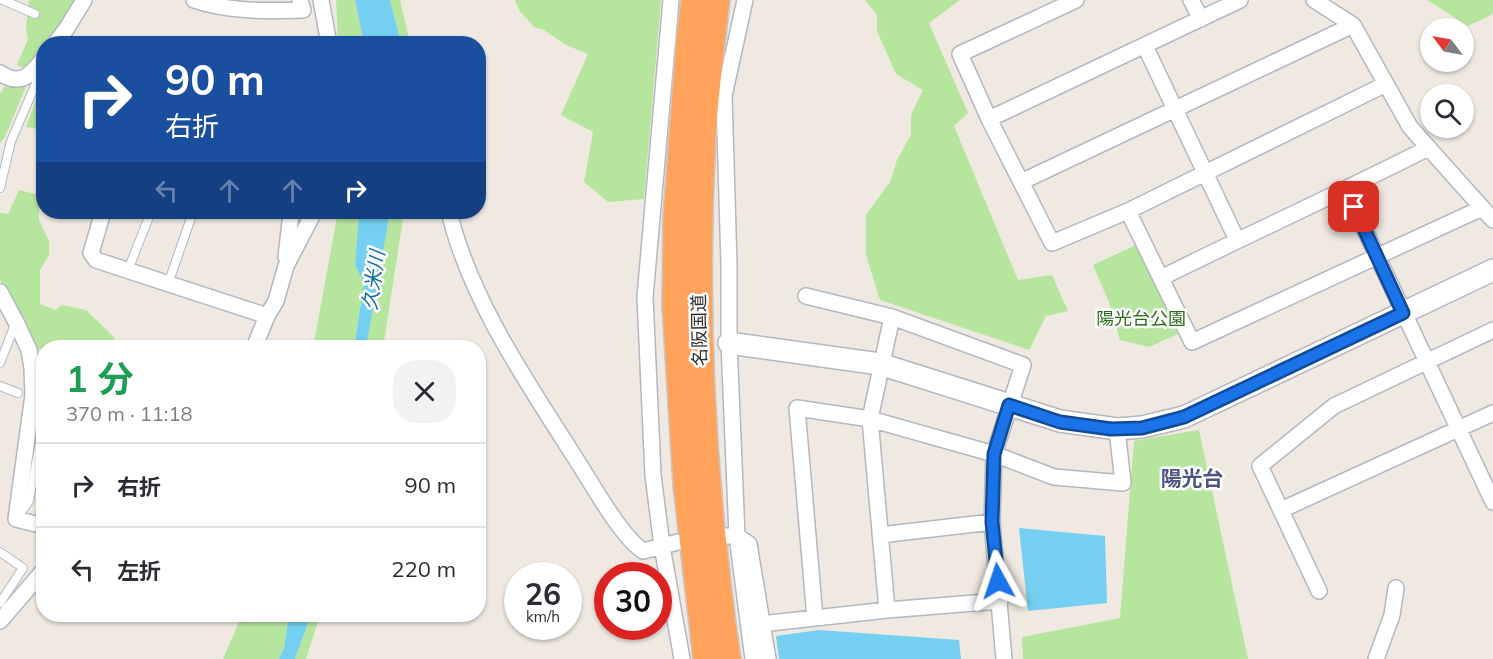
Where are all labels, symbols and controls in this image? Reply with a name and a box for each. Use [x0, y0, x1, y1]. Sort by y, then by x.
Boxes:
north arrow [1420, 18, 1474, 72]
map controls [1420, 18, 1474, 138]
text: 90 m [165, 53, 265, 106]
icon: right [66, 60, 144, 138]
button: search [1420, 84, 1474, 138]
text: 右折 [165, 109, 219, 143]
icon: left [150, 174, 183, 207]
icon: ahead [213, 174, 246, 207]
icon: ahead [276, 174, 309, 207]
icon: right [339, 174, 372, 207]
pin [1328, 181, 1379, 232]
icon: arrive [1337, 190, 1370, 223]
water label: 久米川 [356, 247, 390, 311]
street label: 名阪国道 [687, 294, 711, 366]
park label: 陽光台公園 [1096, 307, 1186, 330]
text: 1 分 [66, 356, 133, 401]
button: close [393, 360, 456, 423]
text: 370 m · 11:18 [66, 401, 192, 426]
district label: 陽光台 [1161, 465, 1224, 491]
icon: right [66, 469, 99, 502]
text: 90 m [405, 471, 456, 499]
text: 右折 [117, 473, 161, 501]
position arrow [966, 549, 1030, 613]
icon: left [66, 553, 99, 586]
text: 220 m [391, 555, 456, 583]
text: 左折 [117, 557, 161, 585]
speed limit sign: 30 [594, 562, 672, 640]
text: 26 [525, 575, 561, 613]
text: km/h [526, 607, 560, 626]

